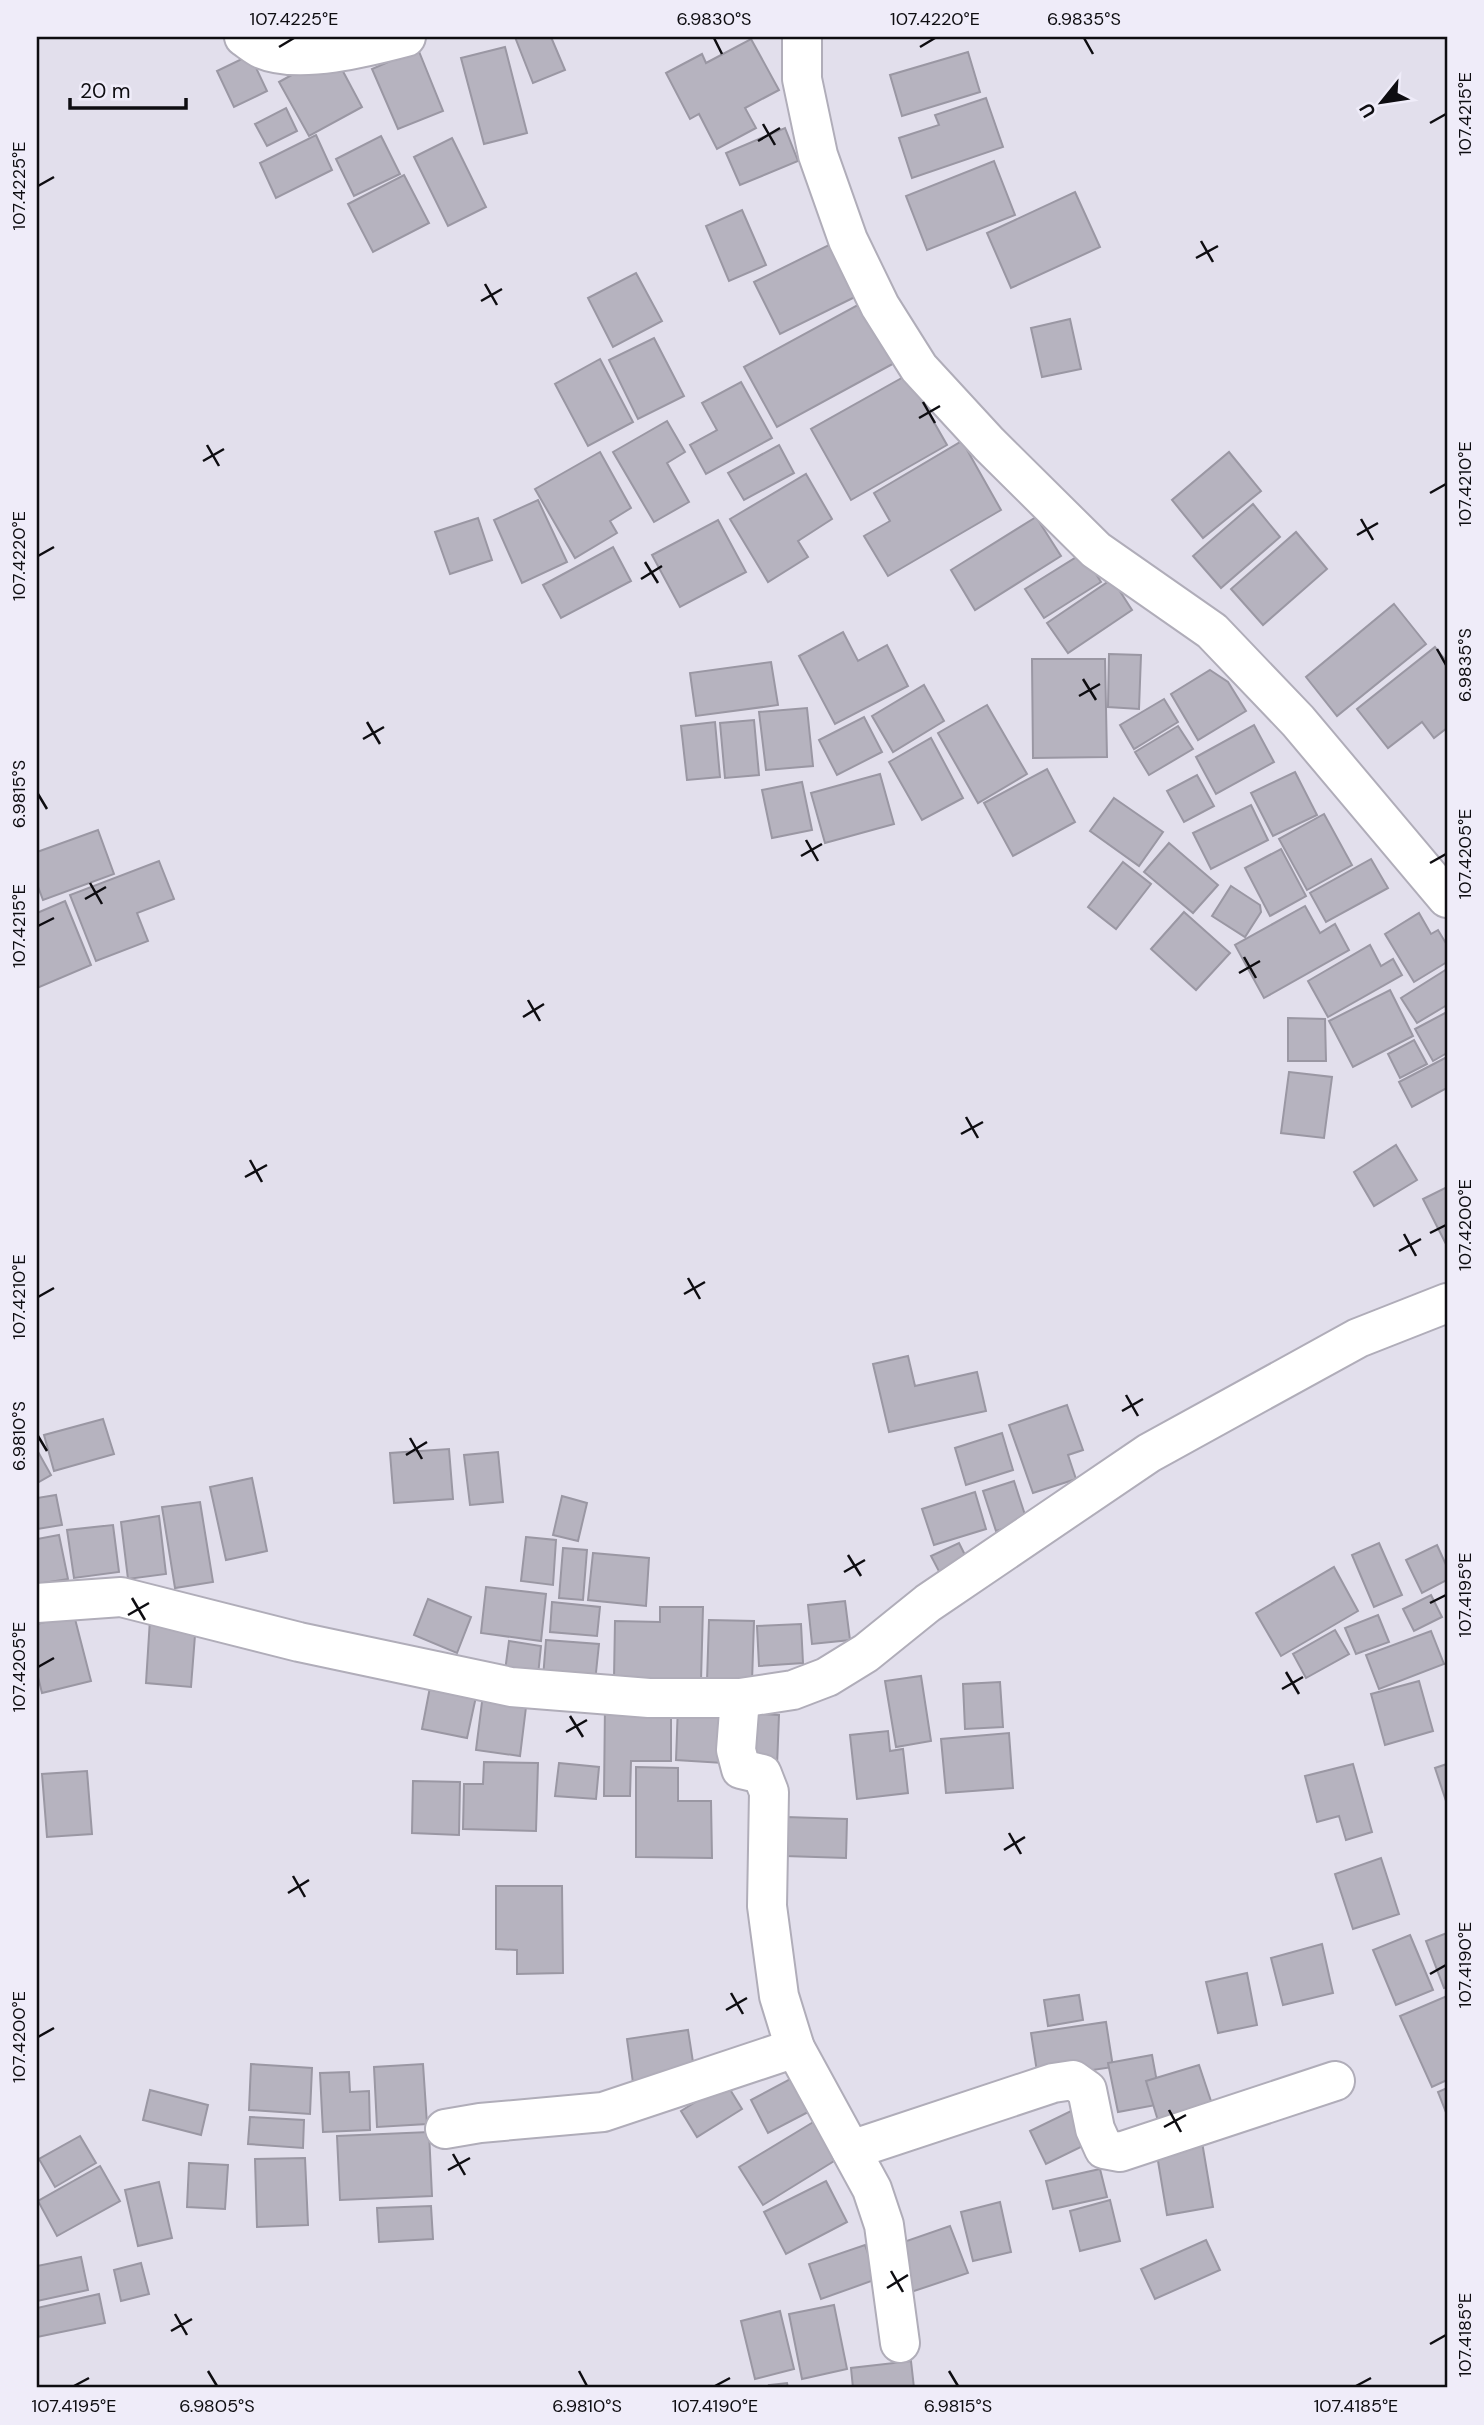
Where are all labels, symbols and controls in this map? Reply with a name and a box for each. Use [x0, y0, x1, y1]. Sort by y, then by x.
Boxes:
text: 107.4225°E [250, 7, 338, 31]
text: 6.9830°S [676, 7, 752, 31]
text: 107.4220°E [890, 7, 980, 31]
text: 6.9835°S [1047, 7, 1121, 31]
scale bar [70, 66, 186, 110]
north arrow [1348, 66, 1418, 136]
text: 107.4215°E [1453, 72, 1477, 156]
text: 20 m [80, 77, 131, 105]
text: U [1354, 98, 1382, 122]
text: 107.4225°E [7, 142, 31, 230]
text: 107.4210°E [1453, 441, 1477, 527]
text: 107.4220°E [7, 511, 31, 601]
text: 6.9835°S [1453, 628, 1477, 702]
text: 6.9815°S [7, 760, 31, 828]
text: 107.4205°E [1453, 809, 1477, 899]
text: 107.4215°E [7, 884, 31, 968]
text: 107.4200°E [1453, 1179, 1477, 1271]
text: 107.4210°E [7, 1254, 31, 1340]
text: 6.9810°S [7, 1401, 31, 1471]
text: 107.4195°E [1453, 1553, 1477, 1637]
text: 107.4205°E [7, 1622, 31, 1712]
text: 107.4190°E [1453, 1922, 1477, 2008]
text: 107.4200°E [7, 1991, 31, 2083]
text: 107.4185°E [1453, 2293, 1477, 2377]
text: 107.4195°E [32, 2394, 116, 2418]
text: 6.9805°S [179, 2394, 255, 2418]
text: 6.9810°S [552, 2394, 622, 2418]
text: 107.4190°E [672, 2394, 758, 2418]
text: 6.9815°S [924, 2394, 992, 2418]
text: 107.4185°E [1314, 2394, 1398, 2418]

